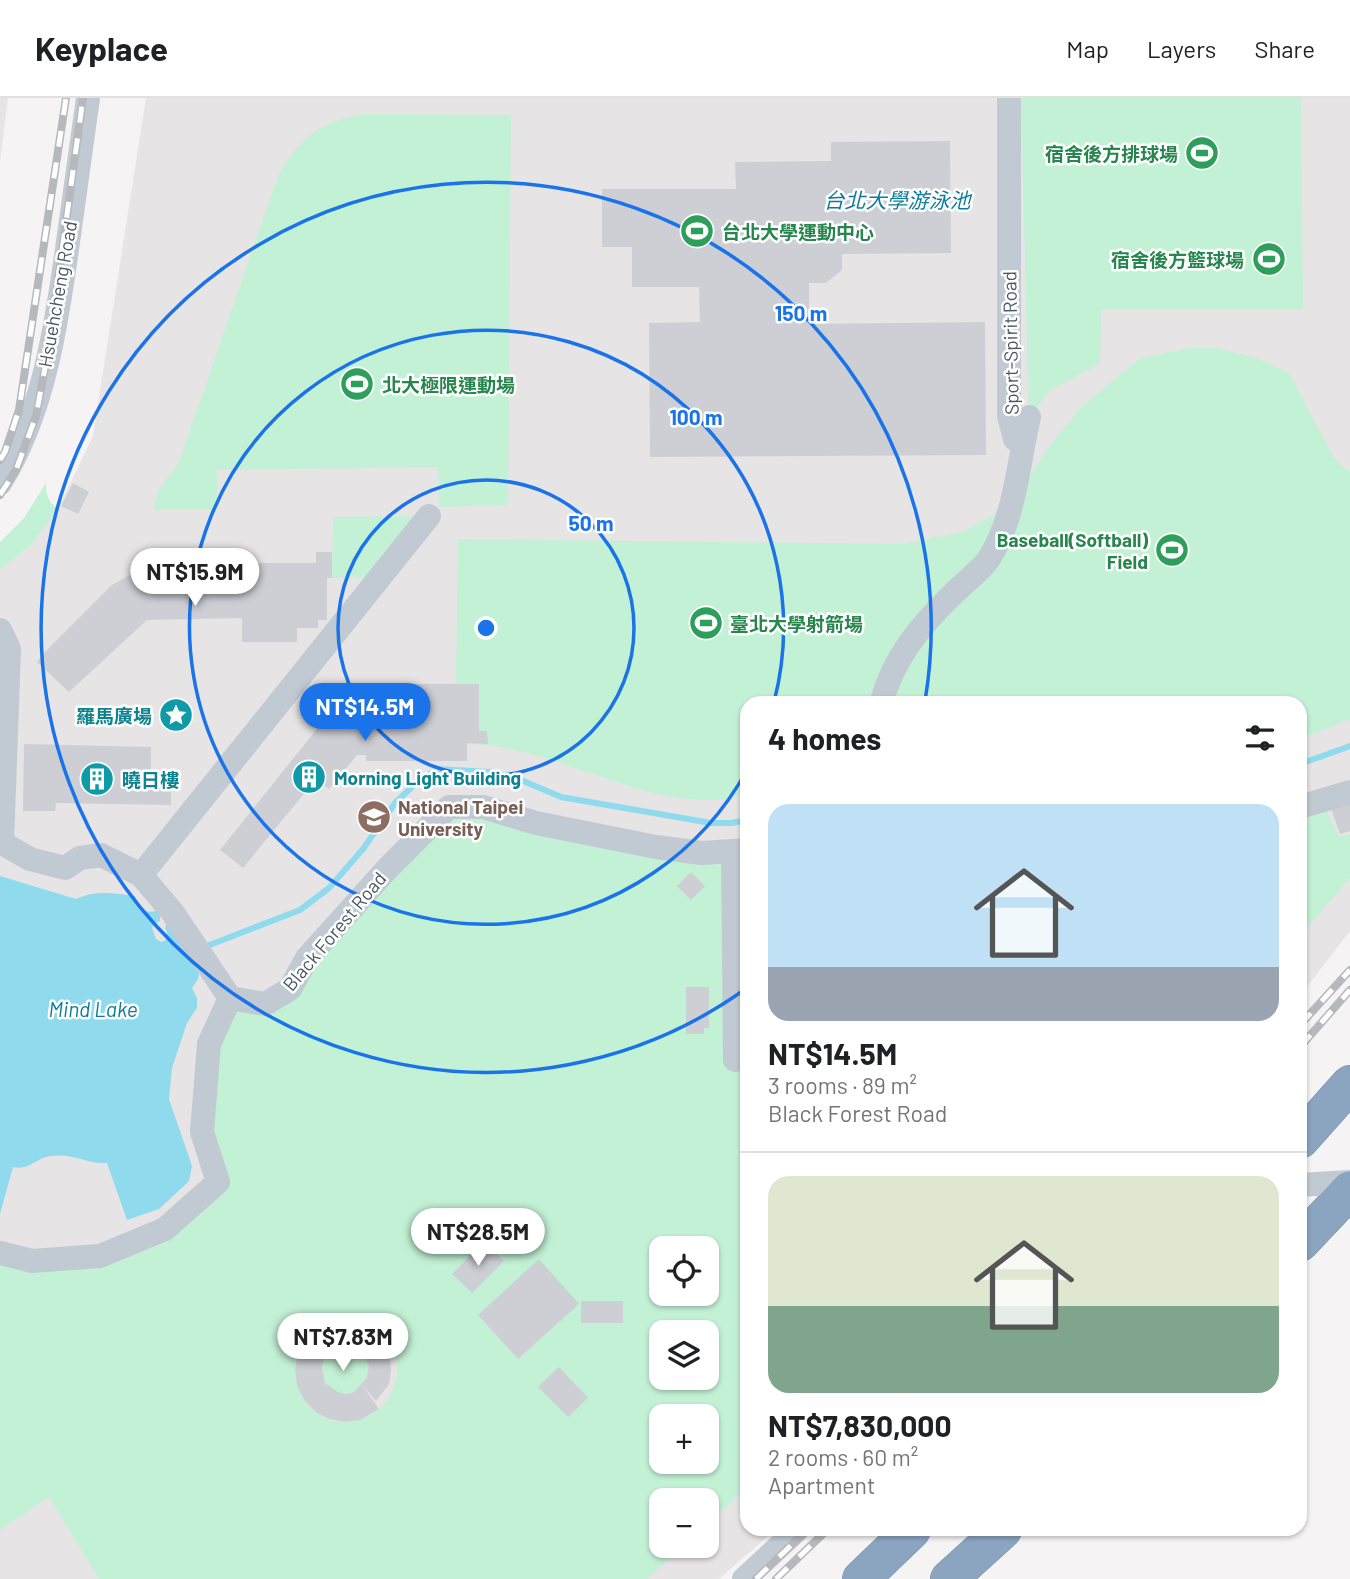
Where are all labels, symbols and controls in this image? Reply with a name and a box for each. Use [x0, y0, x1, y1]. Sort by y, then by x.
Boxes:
text: Keyplace [35, 28, 168, 68]
text: Map [1066, 34, 1109, 63]
text: Layers [1147, 34, 1216, 63]
text: Share [1254, 34, 1315, 63]
sports icon: 宿舍後方排球場 [1183, 134, 1221, 172]
place label: 宿舍後方排球場 [1045, 142, 1178, 165]
water label: 台北大學游泳池 [824, 187, 972, 212]
sports icon: 台北大學運動中心 [678, 212, 716, 250]
street label: Hsuehcheng Road [33, 219, 81, 369]
place label: 台北大學運動中心 [722, 220, 874, 243]
sports icon: 宿舍後方籃球場 [1250, 240, 1288, 278]
place label: 宿舍後方籃球場 [1111, 248, 1244, 271]
street label: Sport-Spirit Road [997, 271, 1023, 415]
text: 150 m [775, 300, 827, 325]
sports icon: 北大極限運動場 [338, 365, 376, 403]
place label: 北大極限運動場 [382, 373, 515, 396]
text: 100 m [669, 404, 723, 429]
text: 50 m [568, 510, 614, 535]
place label: Baseball(Softball) Field [997, 528, 1148, 573]
sports icon: Baseball(Softball) Field [1153, 531, 1191, 569]
pin: NT$15.9M [123, 548, 267, 608]
text: NT$15.9M [146, 557, 244, 585]
sports icon: 臺北大學射箭場 [687, 604, 725, 642]
place label: 臺北大學射箭場 [730, 612, 863, 635]
centre of rings [474, 616, 498, 640]
pin: NT$14.5M [293, 684, 437, 743]
text: NT$14.5M [315, 692, 415, 720]
place icon: 羅馬廣場 [157, 696, 195, 734]
place label: 羅馬廣場 [76, 704, 152, 727]
icon: filters [1241, 719, 1279, 757]
text: 4 homes [768, 720, 881, 756]
building icon: Morning Light Building [290, 758, 328, 796]
building icon: 曉日樓 [78, 760, 116, 798]
place label: Morning Light Building [334, 766, 521, 789]
place label: 曉日樓 [122, 768, 179, 791]
place label: National Taipei University [398, 795, 523, 840]
school or university icon: National Taipei University [355, 798, 393, 836]
icon: home [961, 850, 1087, 976]
street label: Black Forest Road [278, 867, 390, 995]
water label: Mind Lake [48, 996, 138, 1021]
text: NT$14.5M [768, 1035, 897, 1071]
text: 3 rooms · 89 m² [768, 1071, 917, 1099]
text: Black Forest Road [768, 1099, 947, 1127]
pin: NT$28.5M [406, 1208, 550, 1268]
text: NT$28.5M [427, 1217, 529, 1245]
icon: home [961, 1222, 1087, 1348]
map controls [649, 1236, 719, 1558]
button: locate [649, 1236, 719, 1306]
pin: NT$7.83M [271, 1314, 415, 1373]
button: layers [649, 1320, 719, 1390]
text: NT$7.83M [293, 1322, 393, 1350]
button: + [649, 1404, 719, 1474]
text: NT$7,830,000 [768, 1407, 952, 1443]
text: 2 rooms · 60 m² [768, 1443, 918, 1471]
text: Apartment [768, 1471, 875, 1499]
button: − [649, 1488, 719, 1558]

